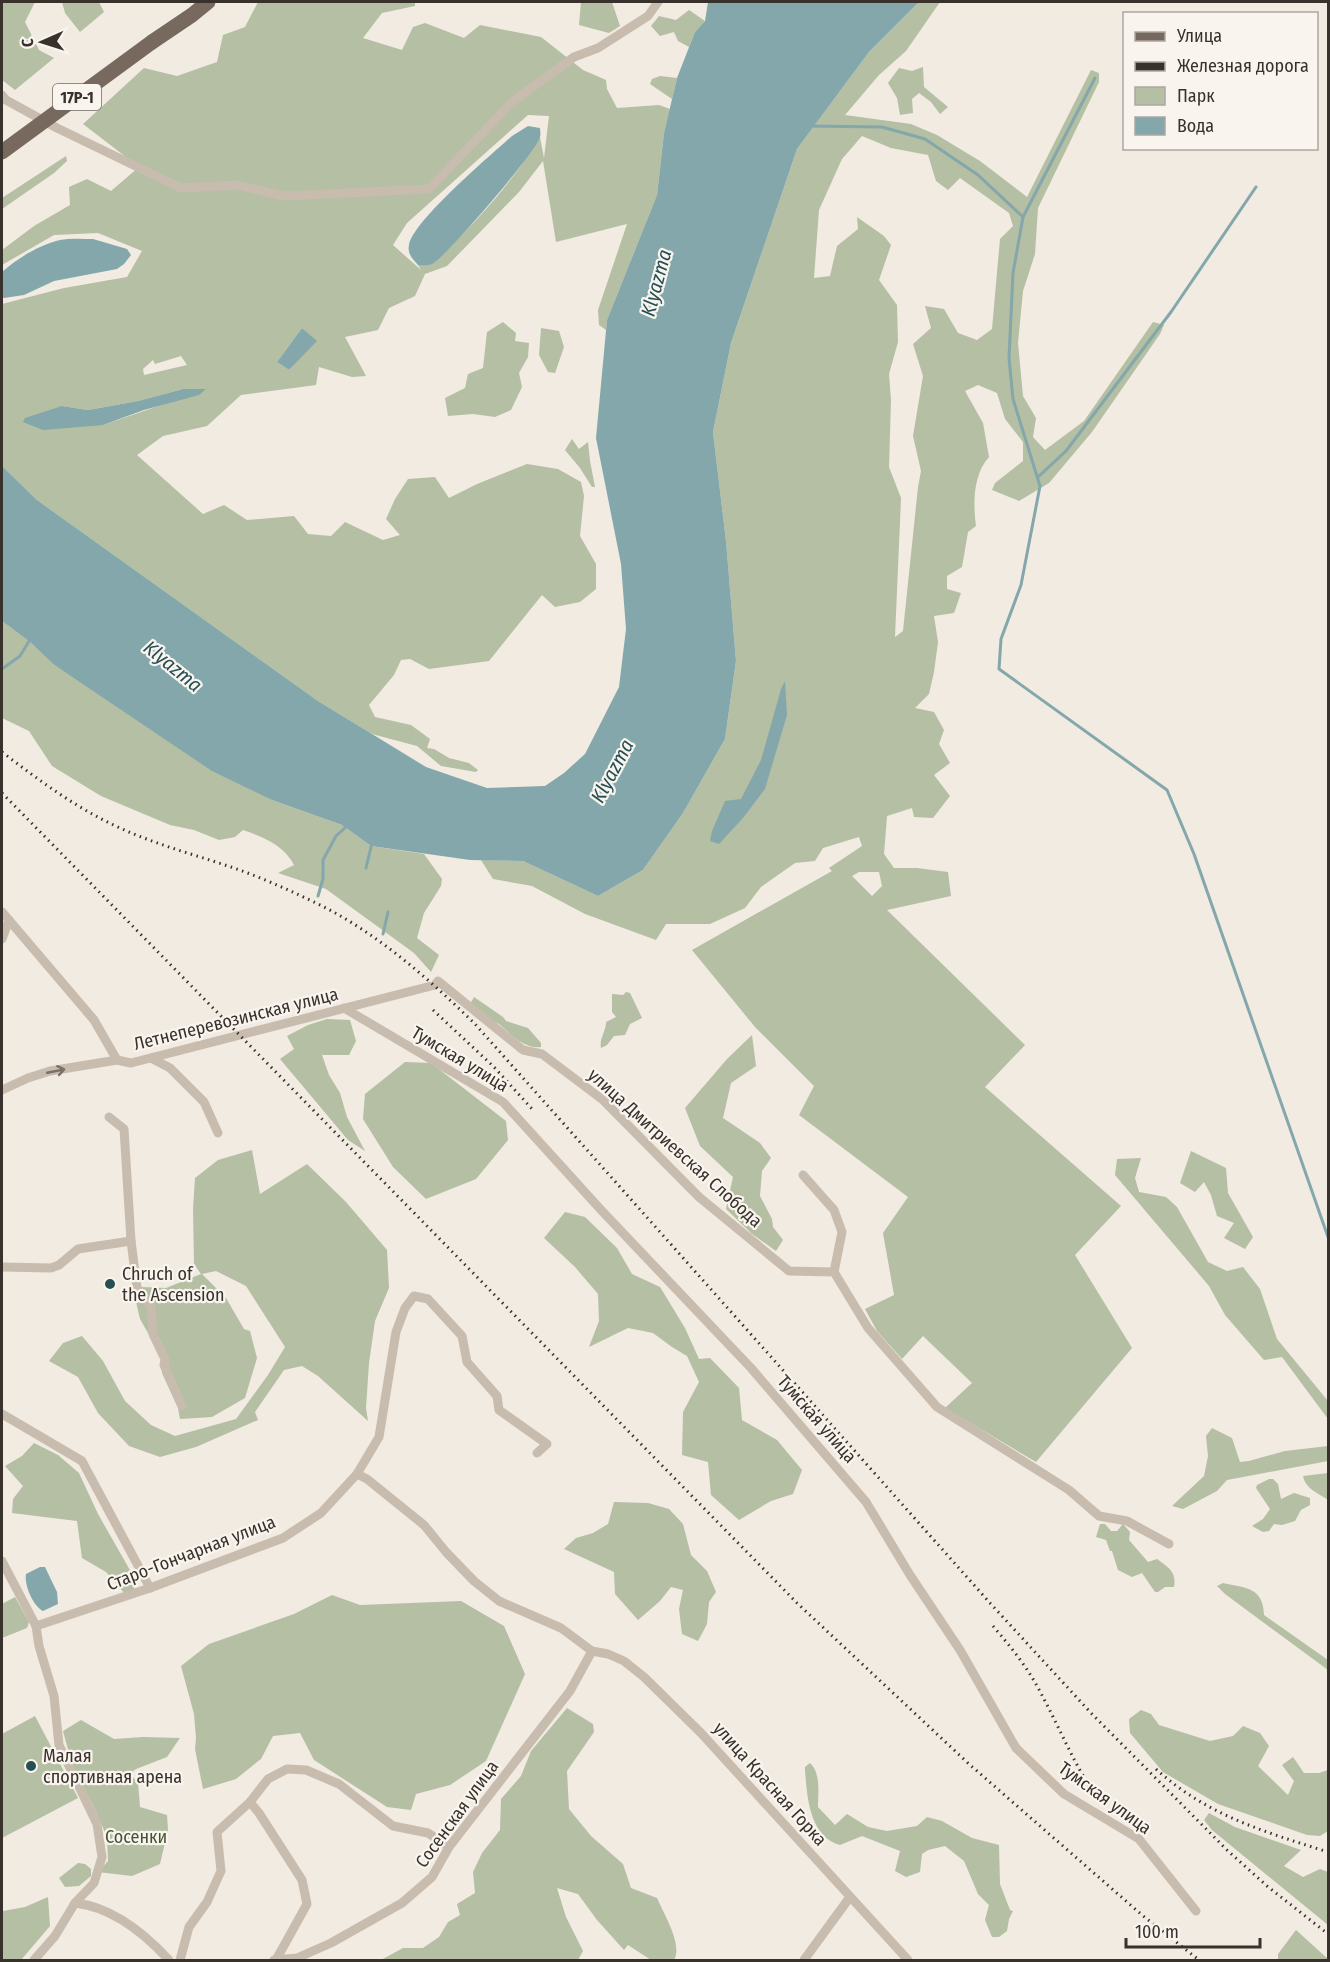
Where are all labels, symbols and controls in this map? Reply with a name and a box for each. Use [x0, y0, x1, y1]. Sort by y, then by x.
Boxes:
north arrow [12, 12, 72, 72]
legend [1123, 12, 1318, 150]
text: Улица [1176, 25, 1222, 47]
text: С [18, 37, 37, 47]
text: Железная дорога [1177, 55, 1309, 77]
road number: 17Р-1 [53, 84, 101, 110]
text: Парк [1177, 85, 1215, 107]
text: Вода [1177, 115, 1214, 137]
water label: Klyazma [636, 247, 676, 319]
water label: Klyazma [139, 635, 207, 697]
water label: Klyazma [585, 735, 639, 807]
street label: Летнеперевозинская улица [131, 983, 341, 1055]
street label: Тумская улица [407, 1021, 513, 1097]
one-way arrow [47, 1064, 66, 1076]
street label: улица Дмитриевская Слобода [583, 1064, 767, 1232]
place label: Chruch of the Ascension [122, 1263, 225, 1306]
marker: Chruch of the Ascension [103, 1277, 117, 1291]
street label: Тумская улица [773, 1370, 861, 1468]
street label: Старо-Гончарная улица [104, 1511, 279, 1595]
street label: улица Красная Горка [709, 1718, 831, 1851]
place label: Малая спортивная арена [43, 1745, 182, 1788]
street label: Сосенская улица [411, 1756, 503, 1872]
street label: Тумская улица [1054, 1757, 1156, 1839]
marker: Малая спортивная арена [24, 1759, 38, 1773]
park label: Сосенки [105, 1826, 167, 1848]
scale bar [1126, 1911, 1260, 1949]
text: 100 m [1135, 1921, 1179, 1943]

